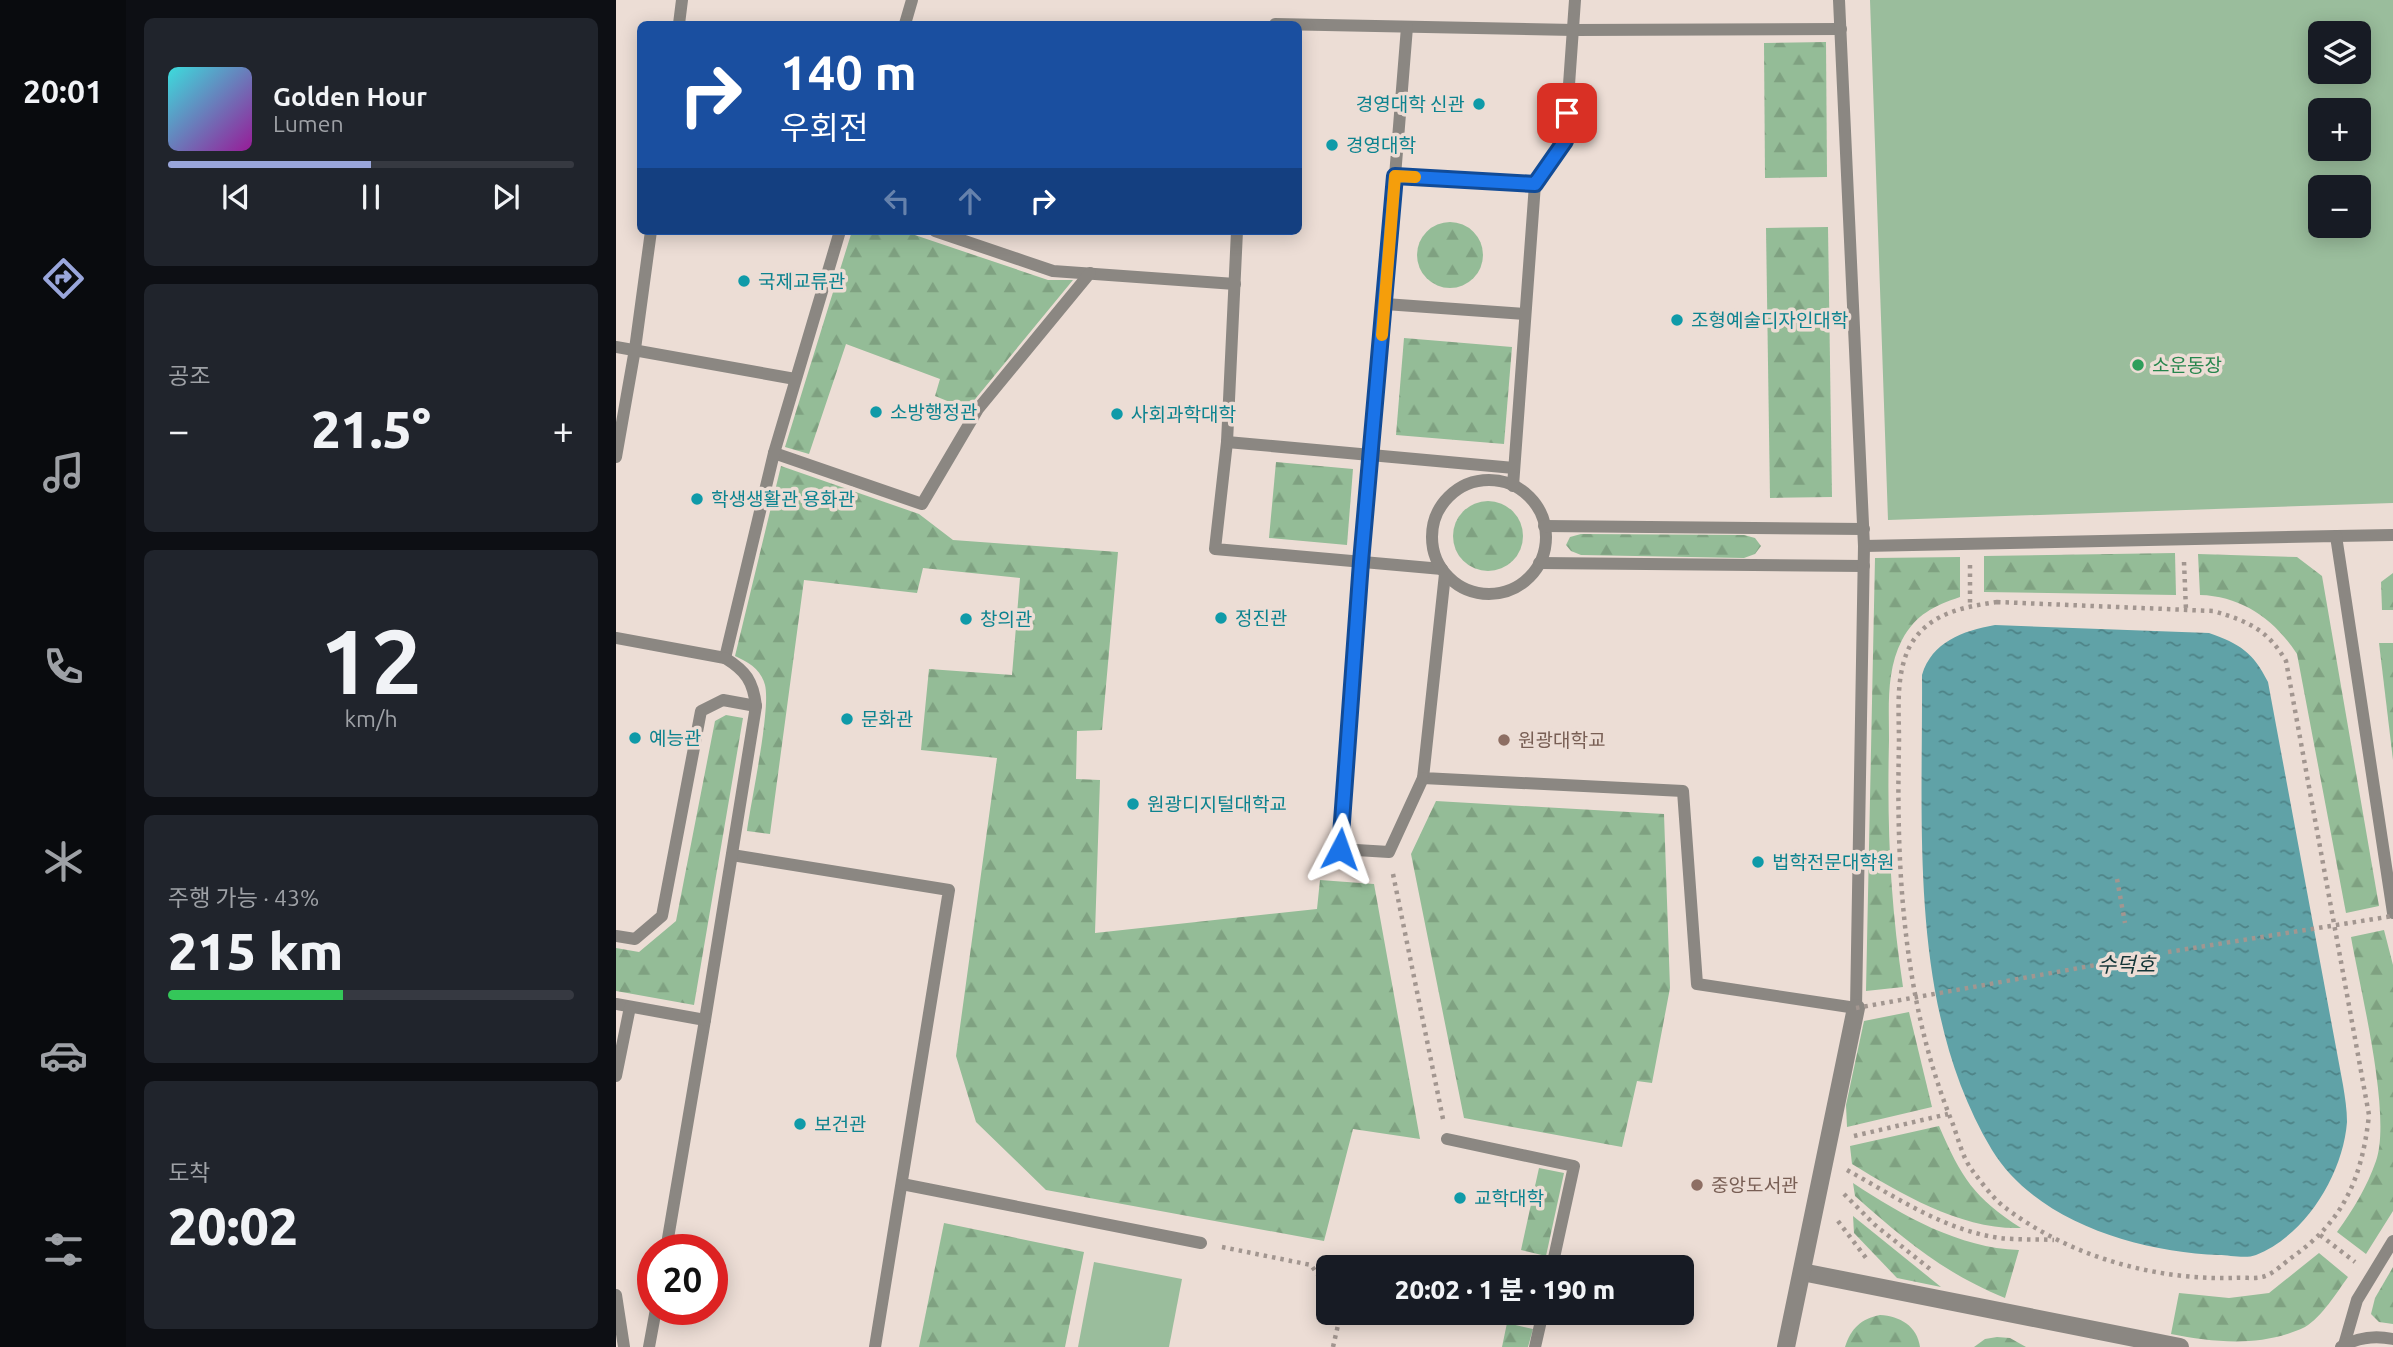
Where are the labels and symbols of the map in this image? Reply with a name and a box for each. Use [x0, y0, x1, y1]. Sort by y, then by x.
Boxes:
pin [1537, 83, 1597, 143]
place label: 경영대학 신관 [1356, 93, 1465, 115]
marker: 경영대학 신관 [1471, 96, 1487, 112]
place label: 경영대학 [1346, 134, 1416, 156]
marker: 경영대학 [1324, 137, 1340, 153]
place label: 국제교류관 [758, 270, 845, 292]
marker: 국제교류관 [736, 273, 752, 289]
place label: 조형예술디자인대학 [1691, 309, 1849, 331]
marker: 조형예술디자인대학 [1669, 312, 1685, 328]
place label: 소운동장 [2152, 354, 2222, 376]
marker: 소운동장 [2130, 357, 2146, 373]
place label: 소방행정관 [890, 401, 977, 423]
place label: 사회과학대학 [1131, 403, 1236, 425]
marker: 소방행정관 [868, 404, 884, 420]
marker: 사회과학대학 [1109, 406, 1125, 422]
place label: 학생생활관 용화관 [711, 488, 855, 510]
marker: 학생생활관 용화관 [689, 491, 705, 507]
place label: 정진관 [1235, 607, 1287, 629]
place label: 창의관 [980, 608, 1032, 630]
marker: 정진관 [1213, 610, 1229, 626]
marker: 창의관 [958, 611, 974, 627]
place label: 문화관 [861, 708, 913, 730]
marker: 문화관 [839, 711, 855, 727]
place label: 예능관 [649, 727, 701, 749]
place label: 원광대학교 [1518, 729, 1605, 751]
marker: 예능관 [627, 730, 643, 746]
marker: 원광대학교 [1496, 732, 1512, 748]
place label: 원광디지털대학교 [1147, 793, 1287, 815]
marker: 원광디지털대학교 [1125, 796, 1141, 812]
position arrow [1303, 812, 1377, 886]
place label: 법학전문대학원 [1772, 851, 1894, 873]
marker: 법학전문대학원 [1750, 854, 1766, 870]
water label: 수덕호 [2097, 952, 2157, 976]
place label: 보건관 [814, 1113, 866, 1135]
marker: 보건관 [792, 1116, 808, 1132]
place label: 중앙도서관 [1711, 1174, 1798, 1196]
marker: 중앙도서관 [1689, 1177, 1705, 1193]
place label: 교학대학 [1474, 1187, 1544, 1209]
marker: 교학대학 [1452, 1190, 1468, 1206]
speed limit sign: 20 [637, 1234, 728, 1325]

